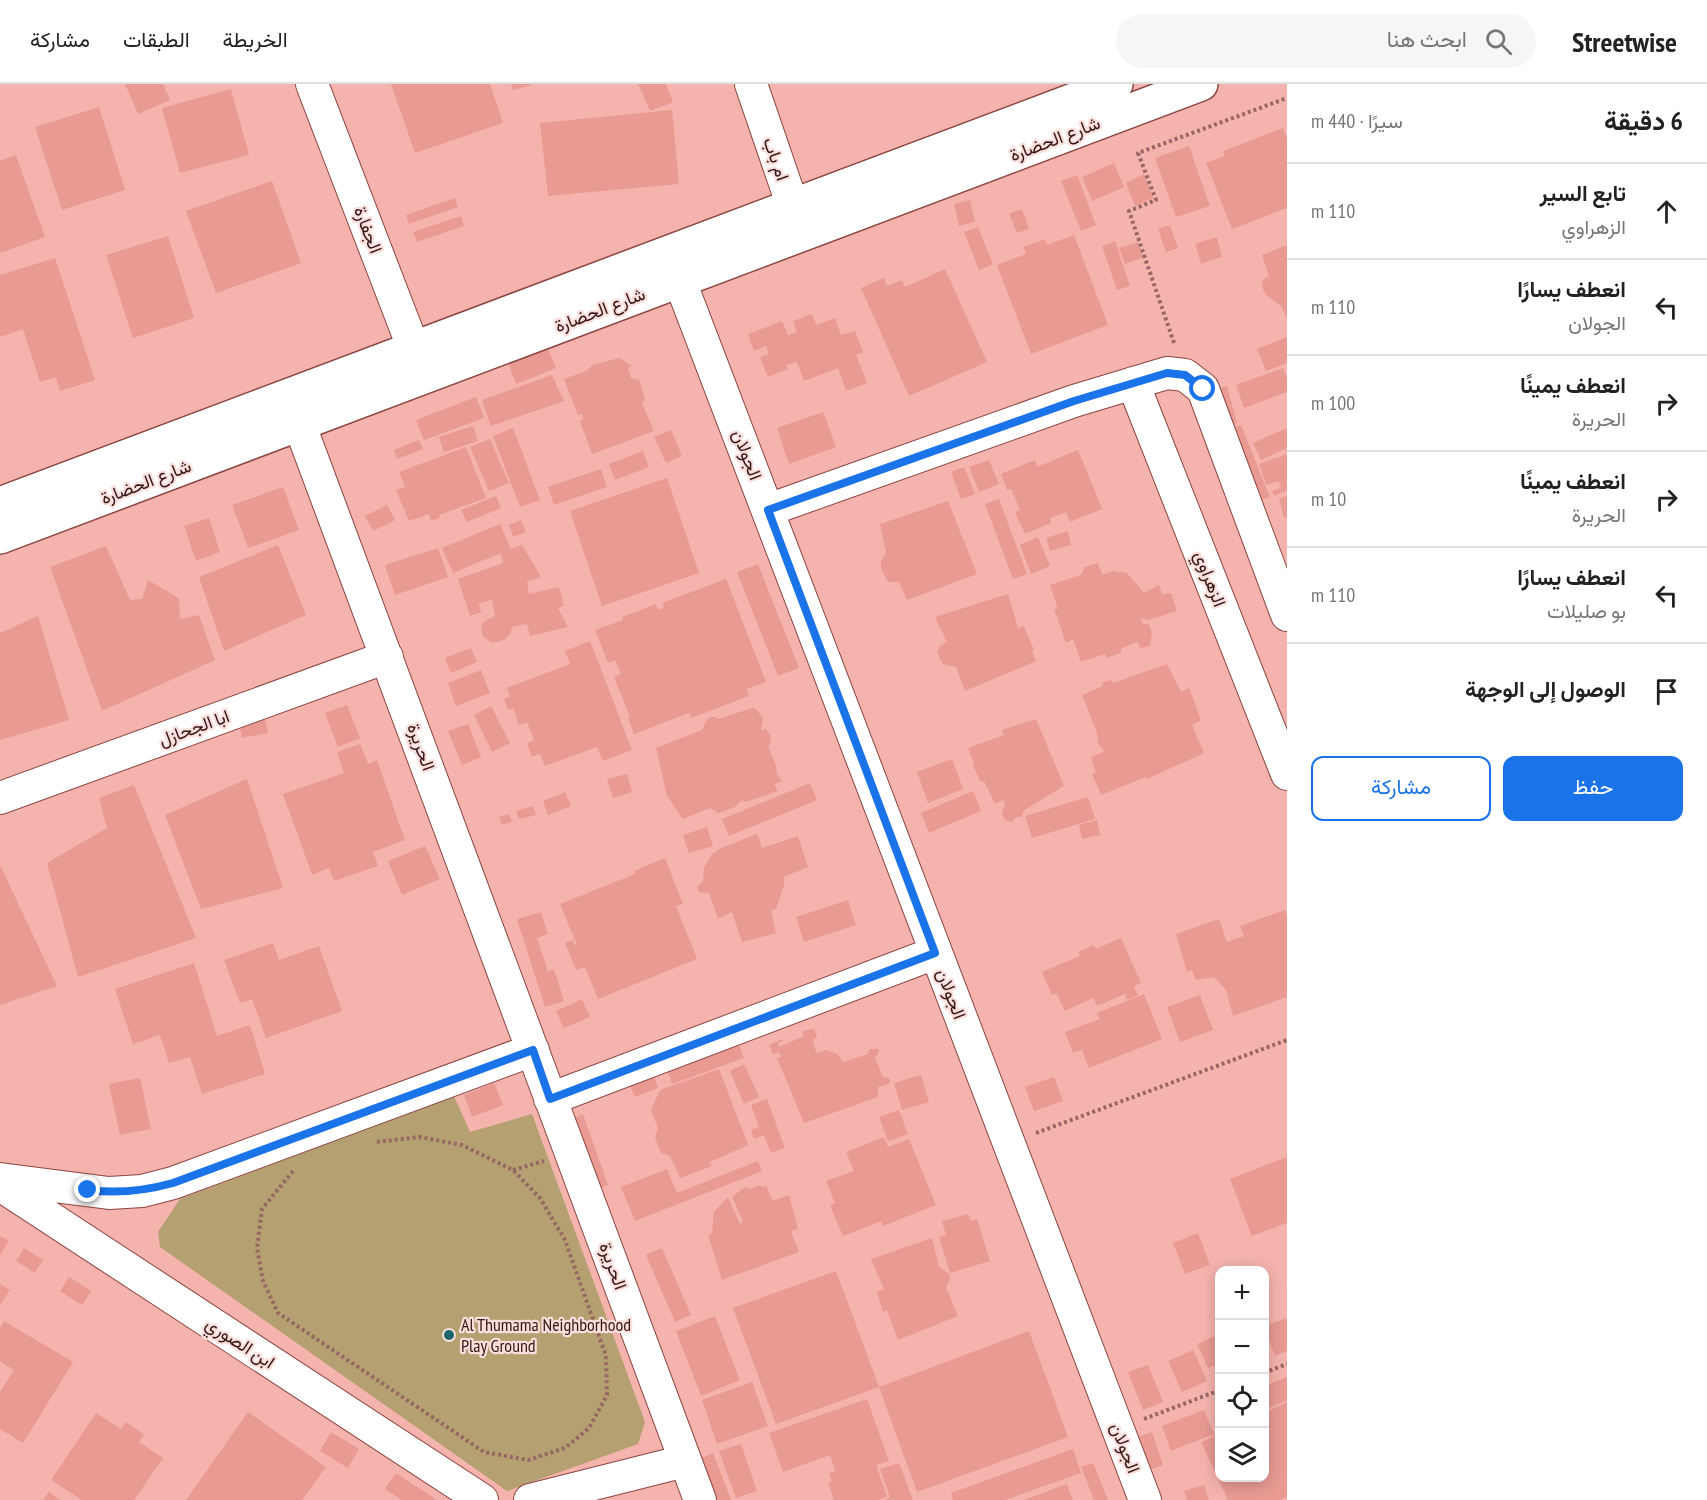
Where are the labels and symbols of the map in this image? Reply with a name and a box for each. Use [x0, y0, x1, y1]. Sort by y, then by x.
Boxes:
street label: شارع الحضارة [1006, 111, 1104, 167]
street label: ام باب [757, 134, 795, 184]
street label: الجفارة [349, 203, 388, 257]
street label: شارع الحضارة [551, 282, 649, 338]
route start [1189, 375, 1215, 401]
street label: الجولان [727, 426, 768, 483]
street label: شارع الحضارة [97, 454, 195, 510]
street label: الزهراوي [1186, 548, 1232, 611]
street label: ابا الجحازل [155, 704, 232, 751]
street label: الحريرة [402, 720, 441, 774]
street label: الجولان [931, 965, 972, 1022]
route end [74, 1176, 100, 1202]
street label: الحريرة [594, 1239, 633, 1293]
street label: ابن الصوري [199, 1312, 279, 1377]
place label: Al Thumama Neighborhood Play Ground [461, 1313, 631, 1357]
marker: Al Thumama Neighborhood Play Ground [442, 1328, 456, 1342]
street label: الجولان [1105, 1419, 1146, 1476]

